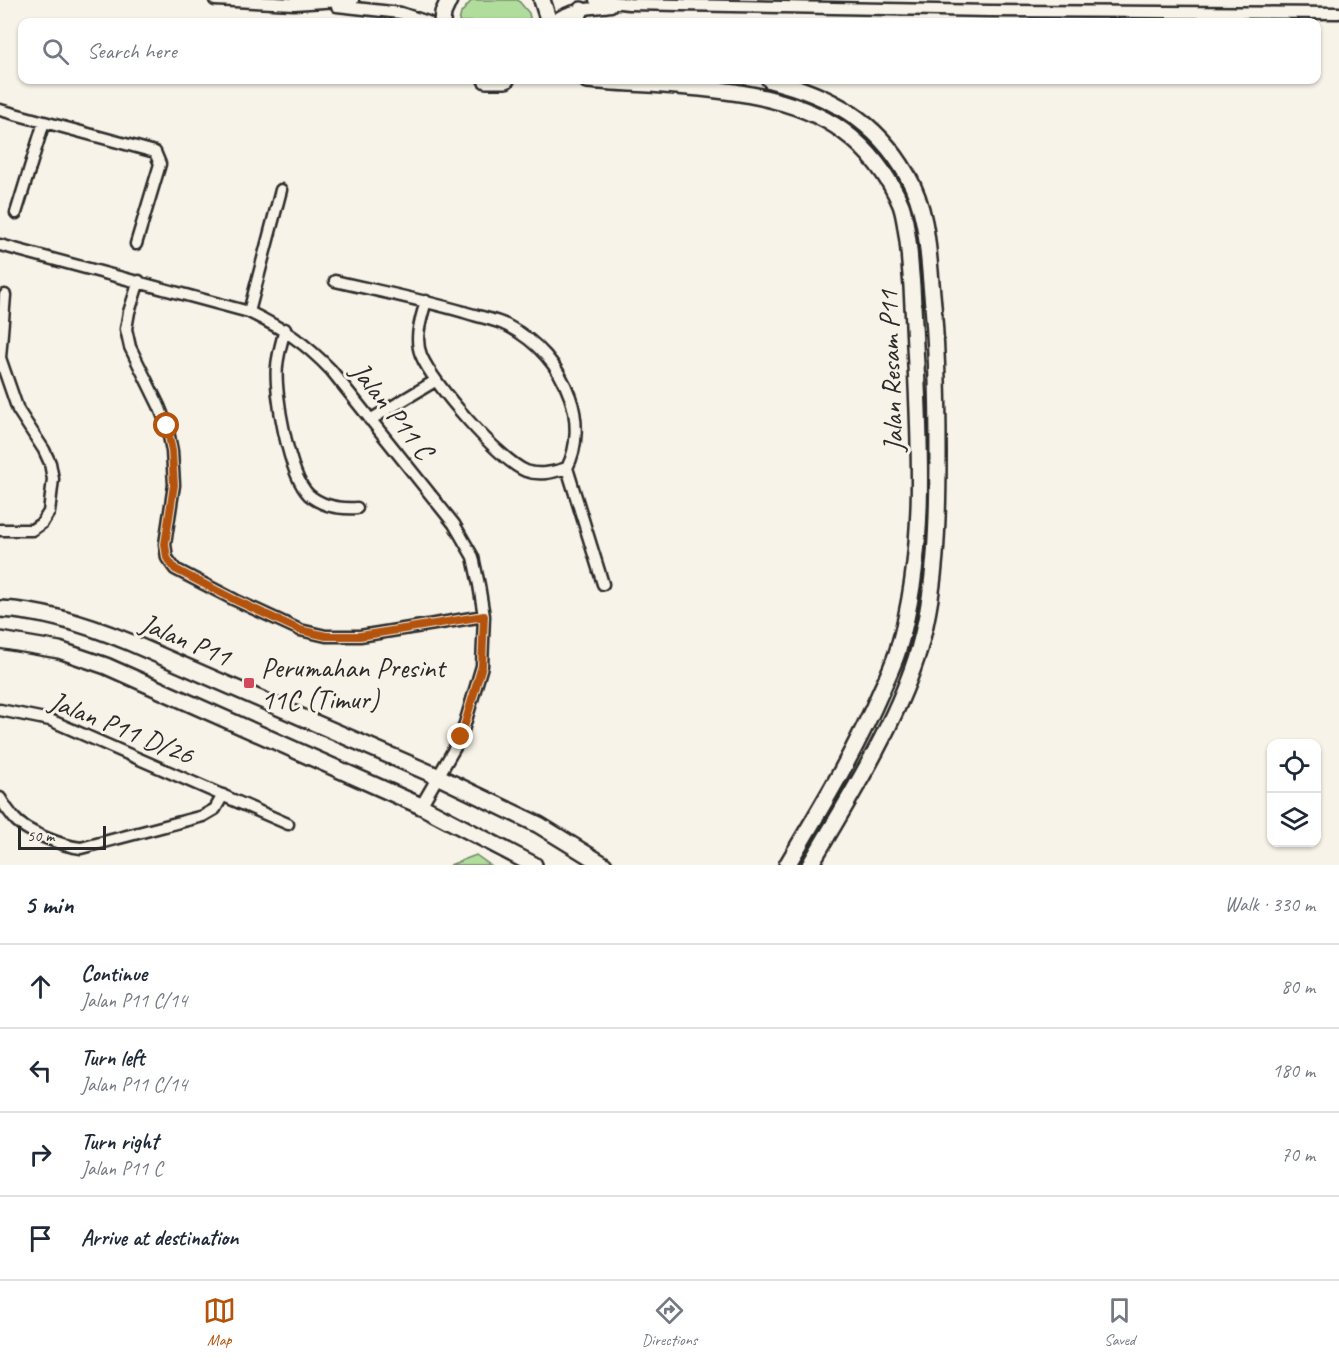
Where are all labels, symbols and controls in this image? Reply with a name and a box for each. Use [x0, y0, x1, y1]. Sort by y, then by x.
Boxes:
search box [18, 18, 1321, 84]
icon: search [39, 35, 72, 68]
text: Search here [87, 37, 177, 65]
street label: Jalan Resam P11 [870, 288, 911, 454]
street label: Jalan P11 C [342, 353, 443, 468]
route start [153, 412, 179, 438]
street label: Jalan P11 [134, 604, 237, 675]
place label: Perumahan Presint 11C (Timur) [261, 650, 447, 717]
marker: Perumahan Presint 11C (Timur) [242, 676, 256, 690]
street label: Jalan P11 D/26 [43, 682, 200, 773]
route end [447, 723, 473, 749]
map controls [1267, 739, 1321, 847]
button: locate [1267, 739, 1321, 793]
button: layers [1267, 793, 1321, 847]
scale bar [18, 823, 106, 850]
text: 50 m [27, 826, 54, 846]
text: 5 min [24, 888, 73, 921]
text: Walk · 330 m [1225, 892, 1315, 917]
text: Continue [81, 960, 147, 988]
icon: ahead [24, 970, 57, 1003]
text: 80 m [1281, 974, 1315, 999]
text: Jalan P11 C/14 [81, 988, 187, 1013]
text: Turn left [81, 1044, 145, 1072]
icon: left [24, 1054, 57, 1087]
text: 180 m [1272, 1058, 1315, 1083]
text: Jalan P11 C/14 [81, 1072, 187, 1097]
text: Turn right [81, 1128, 158, 1156]
icon: right [24, 1138, 57, 1171]
text: 70 m [1281, 1142, 1315, 1167]
text: Jalan P11 C [81, 1156, 163, 1181]
icon: arrive [24, 1222, 57, 1255]
text: Arrive at destination [81, 1224, 238, 1252]
tab: Map [203, 1294, 236, 1350]
tab: Directions [642, 1294, 697, 1350]
tab: Saved [1103, 1294, 1136, 1350]

